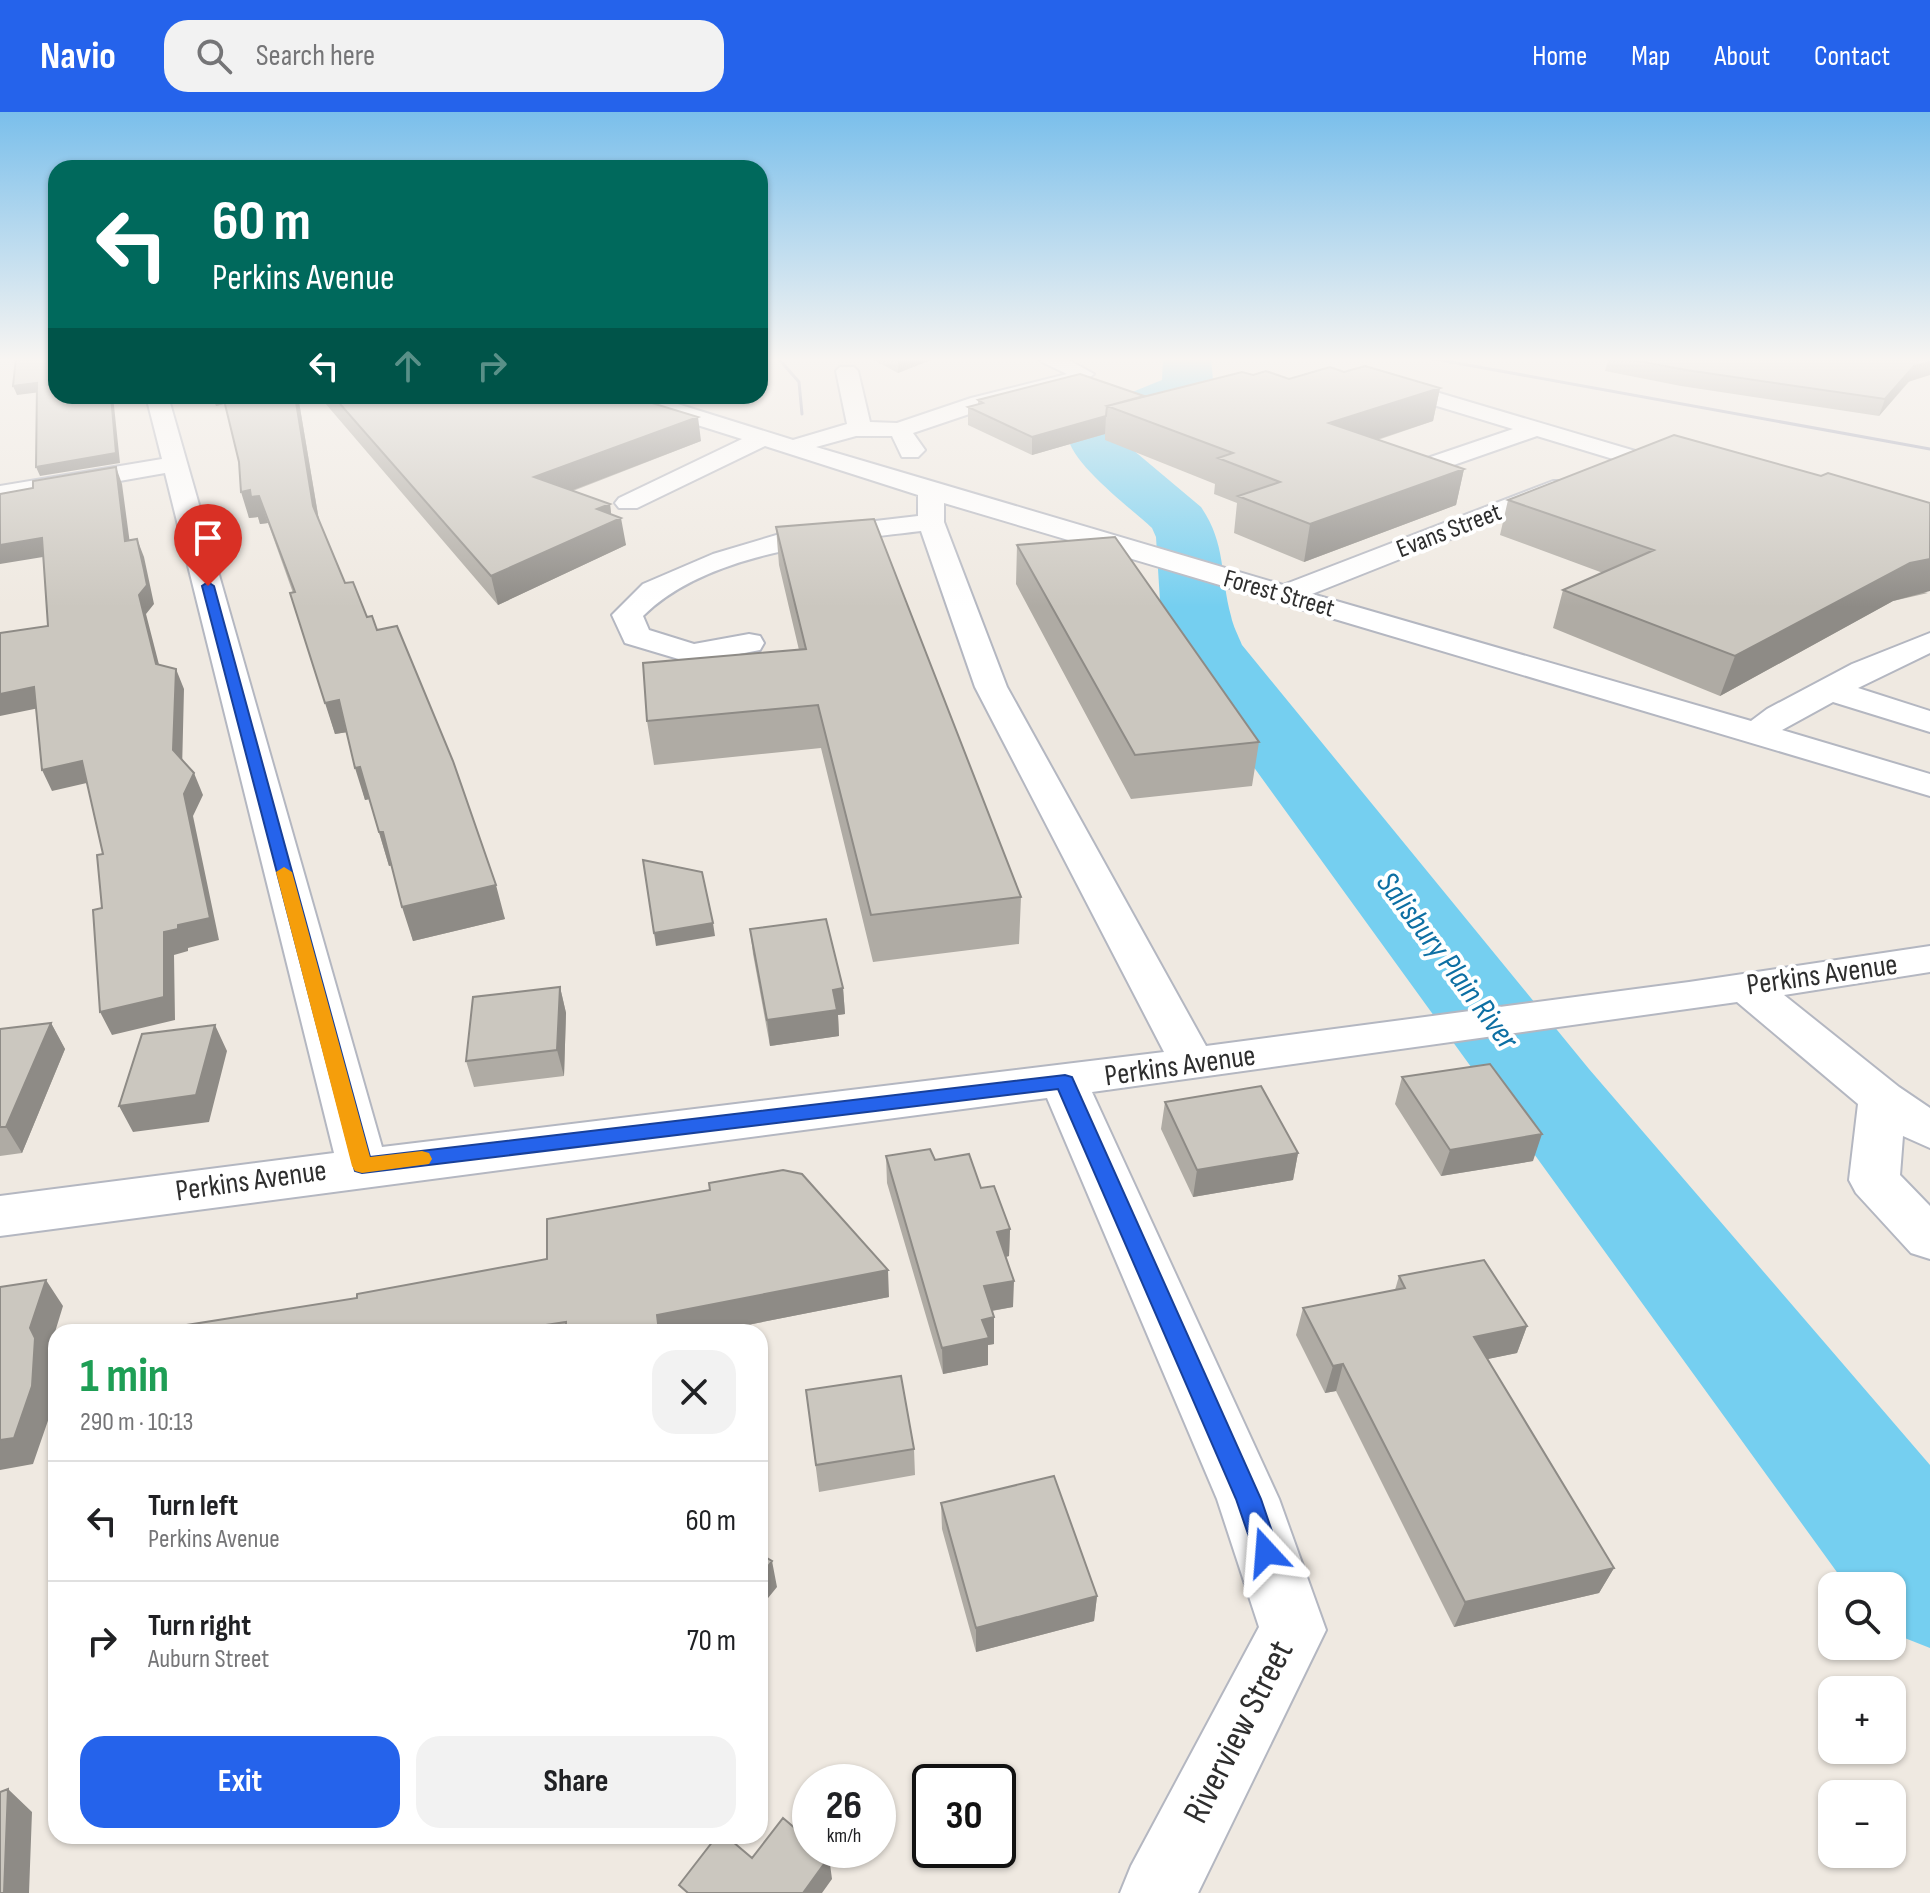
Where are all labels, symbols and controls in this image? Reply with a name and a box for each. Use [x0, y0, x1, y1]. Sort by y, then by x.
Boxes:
search box [164, 20, 724, 92]
text: Navio [40, 34, 116, 79]
icon: search [192, 34, 236, 78]
text: Search here [256, 38, 375, 74]
text: Home [1532, 40, 1587, 73]
text: Map [1631, 40, 1670, 73]
text: About [1714, 40, 1770, 73]
text: Contact [1814, 40, 1890, 73]
text: 60 m [212, 189, 311, 256]
icon: left [80, 192, 184, 296]
text: Perkins Avenue [212, 257, 395, 300]
icon: left [302, 344, 346, 388]
icon: ahead [386, 344, 430, 388]
icon: right [470, 344, 514, 388]
street label: Evans Street [1392, 497, 1506, 565]
pin [174, 504, 242, 586]
icon: arrive [186, 516, 230, 560]
street label: Forest Street [1220, 563, 1338, 625]
water label: Salisbury Plain River [1368, 865, 1527, 1058]
street label: Perkins Avenue [1744, 947, 1900, 1003]
street label: Perkins Avenue [1102, 1038, 1258, 1094]
street label: Perkins Avenue [173, 1153, 329, 1209]
text: 1 min [80, 1348, 169, 1405]
button: close [652, 1350, 736, 1434]
text: 290 m · 10:13 [80, 1407, 193, 1438]
text: Turn left [148, 1488, 238, 1524]
icon: left [80, 1499, 124, 1543]
text: 60 m [685, 1503, 736, 1539]
position arrow [1224, 1510, 1308, 1594]
text: Perkins Avenue [148, 1524, 280, 1555]
map controls [1818, 1572, 1906, 1868]
button: search [1818, 1572, 1906, 1660]
text: Turn right [148, 1608, 251, 1644]
icon: right [80, 1619, 124, 1663]
text: 70 m [687, 1623, 736, 1659]
street label: Riverview Street [1175, 1634, 1303, 1830]
text: Auburn Street [148, 1644, 269, 1675]
button: + [1818, 1676, 1906, 1764]
button: Exit [80, 1736, 400, 1828]
button: Share [416, 1736, 736, 1828]
speed limit sign: 30 [912, 1764, 1016, 1868]
button: − [1818, 1780, 1906, 1868]
text: 26 [826, 1782, 862, 1830]
text: km/h [827, 1824, 861, 1848]

